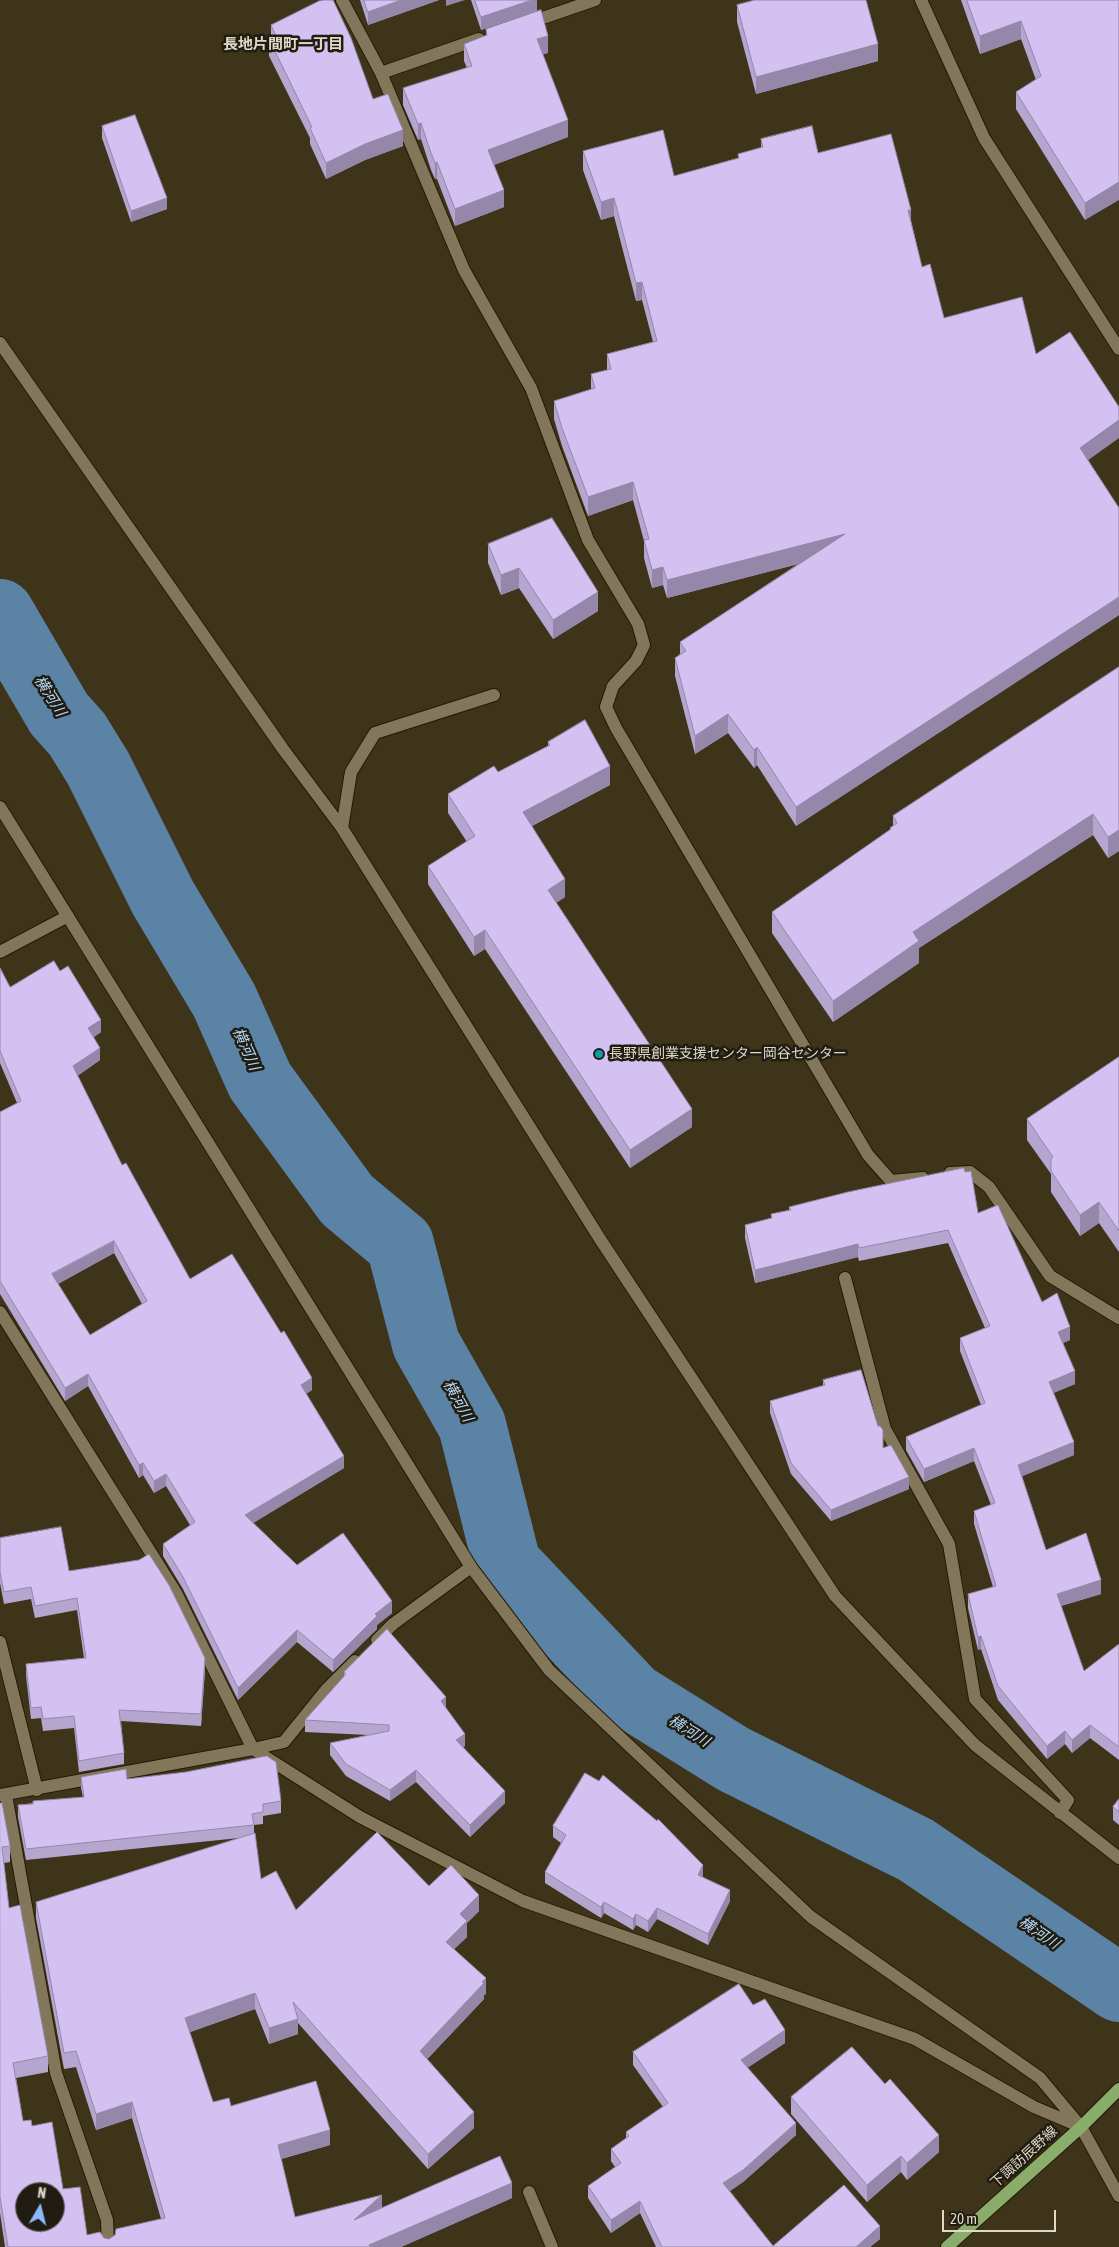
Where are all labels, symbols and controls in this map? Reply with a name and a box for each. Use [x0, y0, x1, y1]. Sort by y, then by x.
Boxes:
district label: 長地片間町一丁目 [223, 35, 343, 53]
water label: 横河川 [30, 672, 70, 720]
water label: 横河川 [229, 1025, 263, 1073]
place label: 長野県創業支援センター岡谷センター [609, 1046, 847, 1062]
marker: 長野県創業支援センター岡谷センター [593, 1048, 605, 1060]
water label: 横河川 [439, 1377, 477, 1425]
water label: 横河川 [665, 1711, 713, 1751]
water label: 横河川 [1015, 1913, 1063, 1953]
street label: 下諏訪辰野線 [987, 2123, 1061, 2191]
north arrow [15, 2182, 65, 2232]
text: N [37, 2185, 47, 2202]
scale bar [944, 2200, 1058, 2232]
text: 20 m [950, 2210, 977, 2227]

